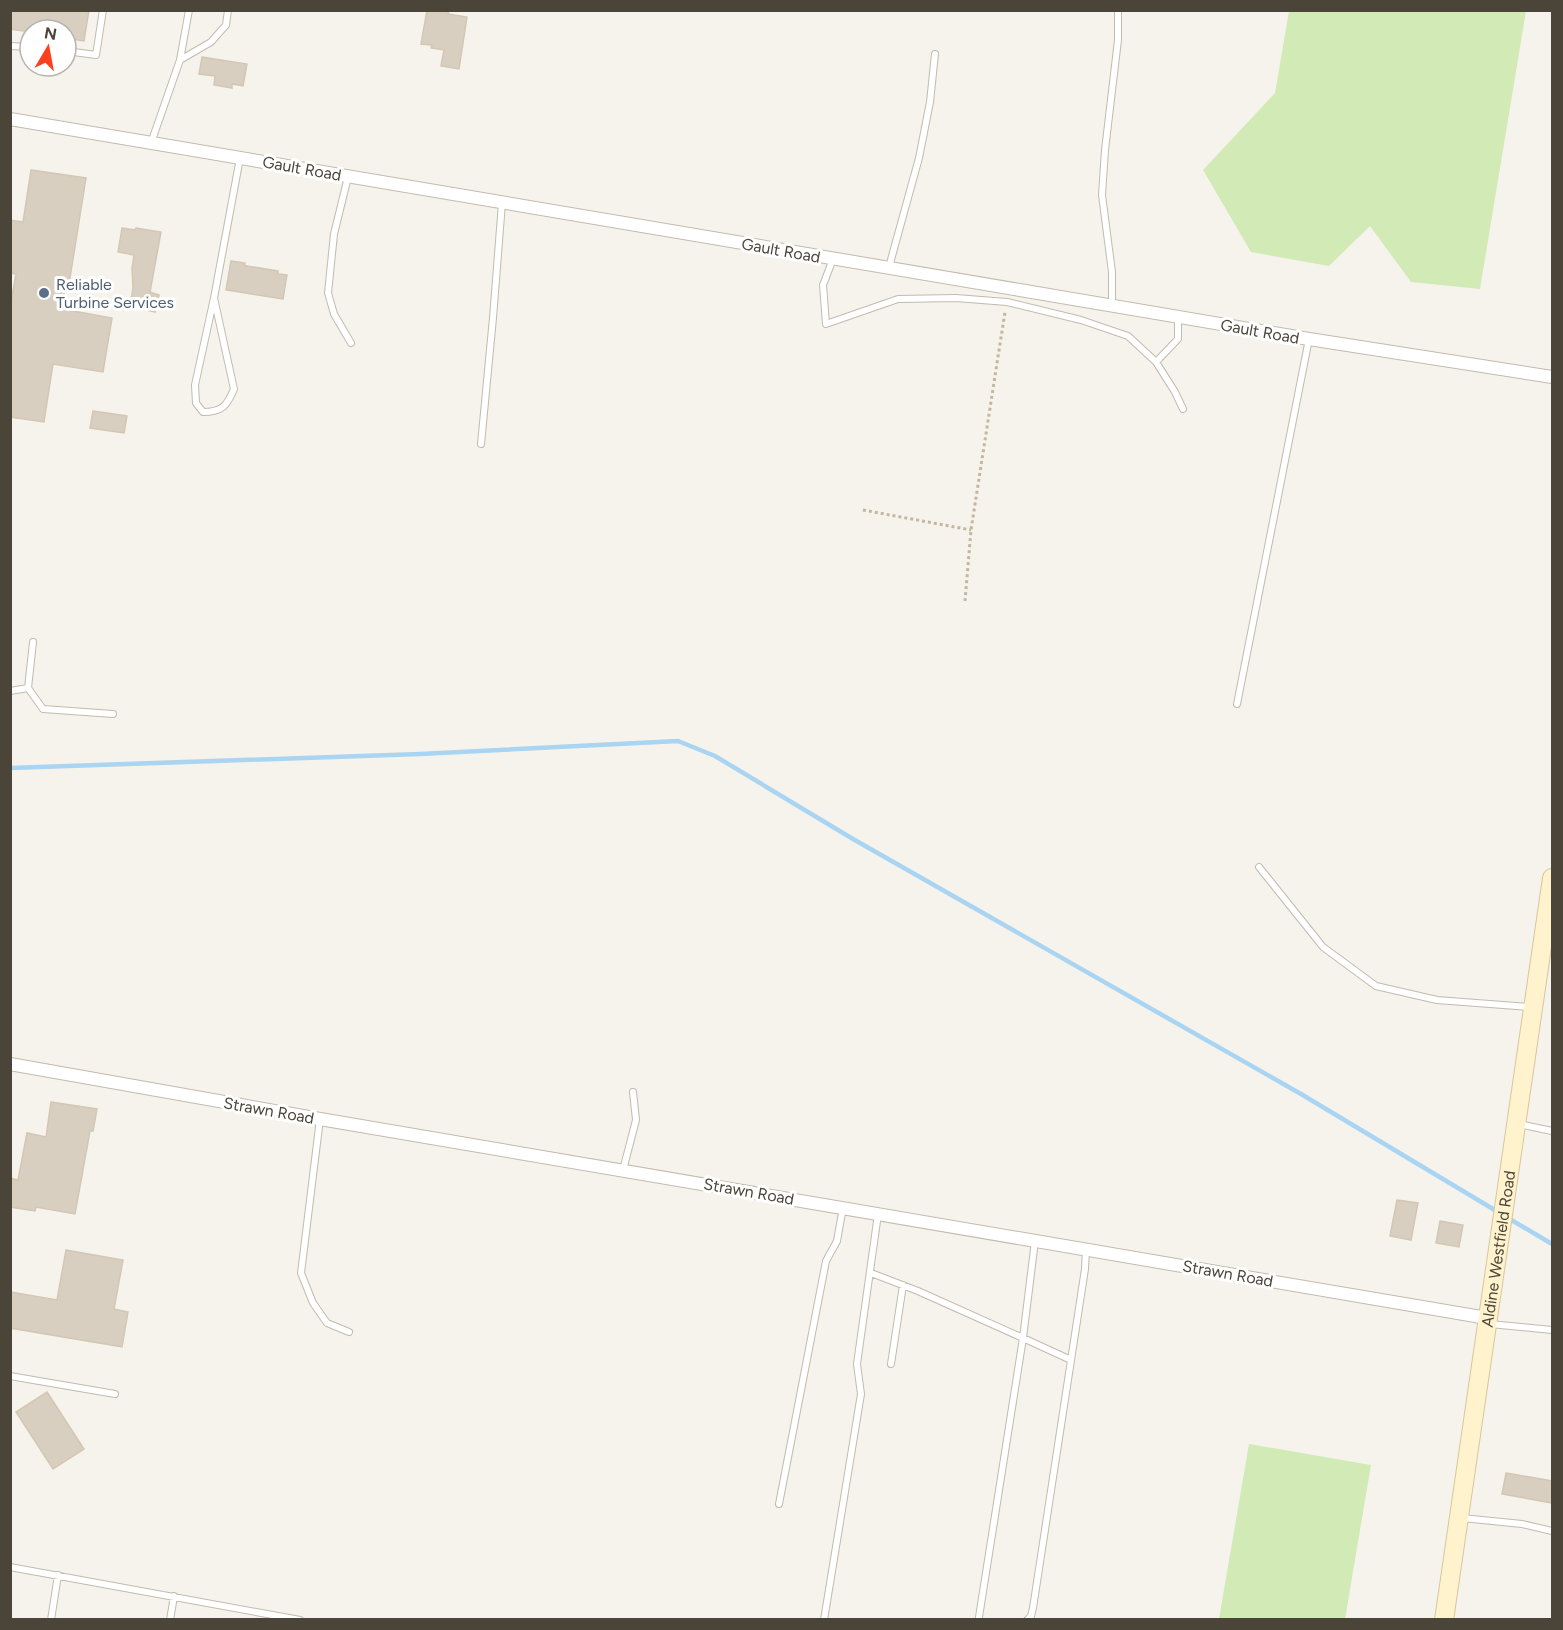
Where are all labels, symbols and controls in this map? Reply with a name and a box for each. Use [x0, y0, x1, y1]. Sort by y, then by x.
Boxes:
north arrow [18, 18, 78, 78]
text: N [43, 23, 58, 44]
street label: Gault Road [261, 152, 343, 185]
street label: Gault Road [740, 234, 822, 267]
place label: Reliable Turbine Services [56, 275, 174, 312]
marker: Reliable Turbine Services [37, 286, 51, 300]
street label: Gault Road [1219, 315, 1301, 348]
street label: Strawn Road [222, 1093, 316, 1128]
street label: Aldine Westfield Road [1478, 1169, 1519, 1329]
street label: Strawn Road [702, 1174, 796, 1209]
street label: Strawn Road [1181, 1256, 1275, 1291]

